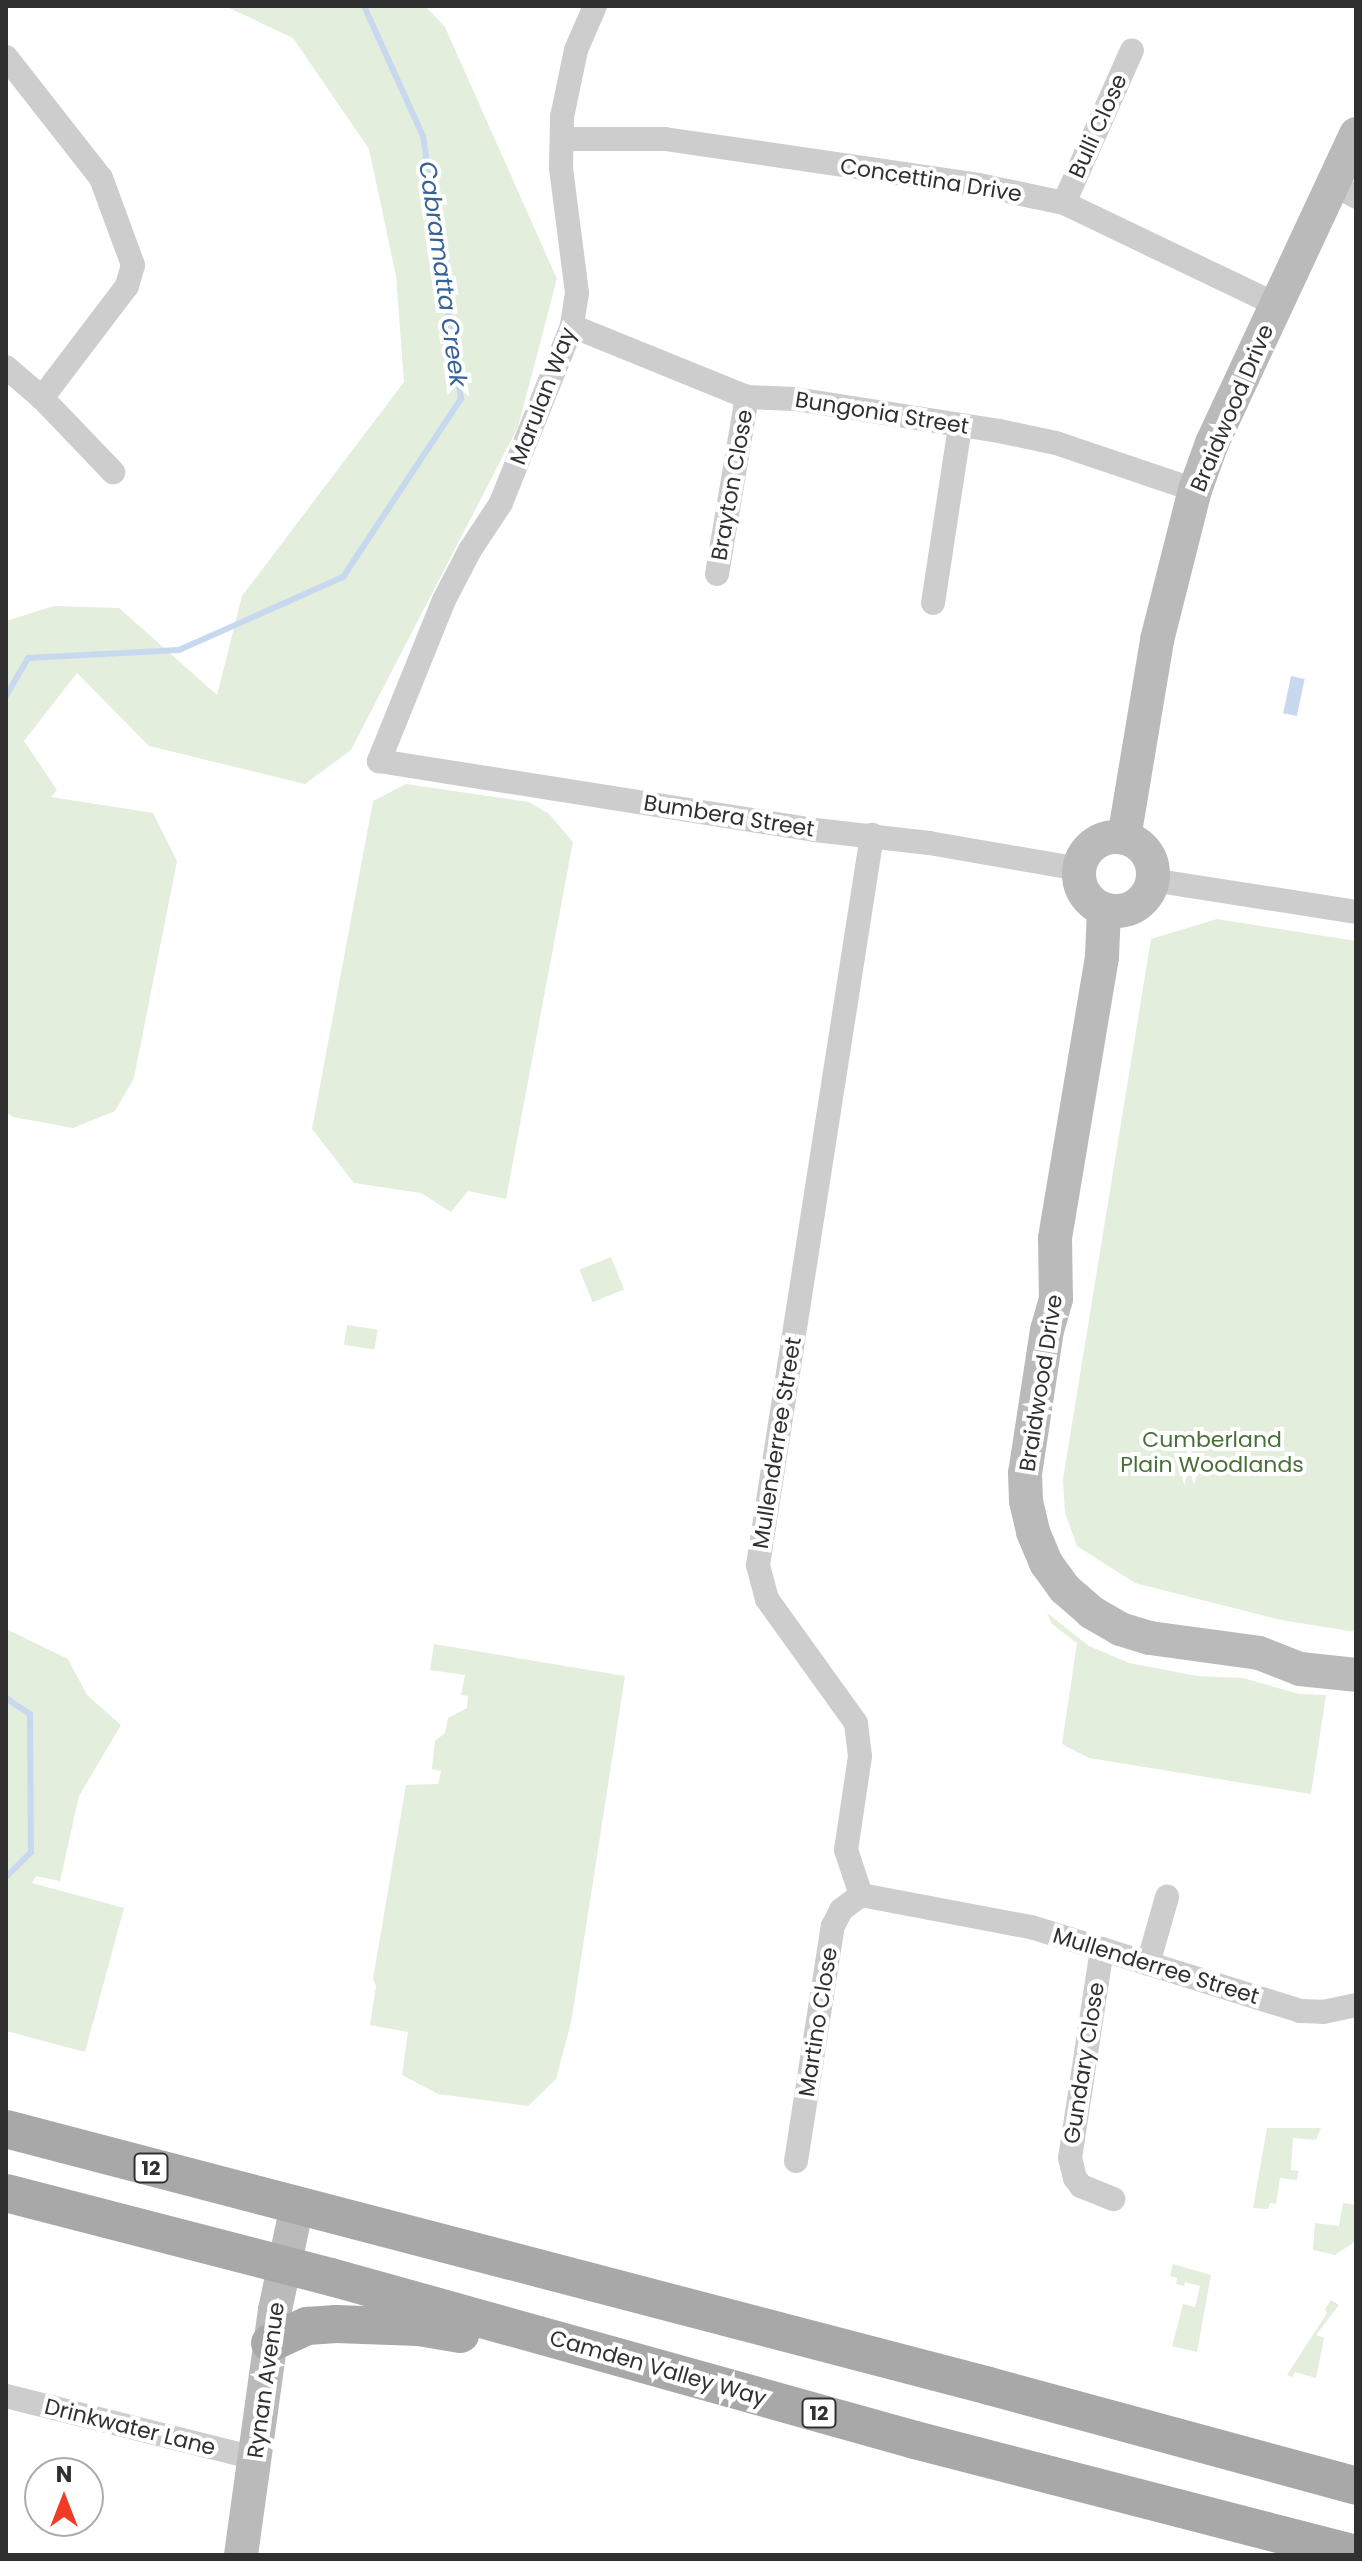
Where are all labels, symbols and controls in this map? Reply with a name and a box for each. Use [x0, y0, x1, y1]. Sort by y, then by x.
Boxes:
street label: Bulli Close [1063, 70, 1133, 182]
street label: Concettina Drive [838, 153, 1024, 207]
water label: Cabramatta Creek [413, 159, 473, 389]
street label: Braidwood Drive [1185, 320, 1279, 496]
street label: Marulan Way [505, 324, 581, 468]
street label: Bungonia Street [793, 386, 971, 440]
street label: Brayton Close [706, 408, 758, 562]
street label: Bumbera Street [642, 790, 816, 842]
street label: Braidwood Drive [1014, 1293, 1068, 1473]
street label: Mullenderree Street [747, 1335, 807, 1551]
park label: Cumberland Plain Woodlands [1120, 1426, 1304, 1478]
street label: Mullenderree Street [1050, 1922, 1262, 2010]
street label: Martino Close [793, 1945, 843, 2099]
street label: Gundary Close [1058, 1980, 1110, 2146]
road number: 12 [133, 2152, 169, 2184]
street label: Rynan Avenue [242, 2300, 290, 2460]
street label: Camden Valley Way [547, 2324, 769, 2412]
street label: Drinkwater Lane [42, 2393, 218, 2461]
road number: 12 [801, 2397, 837, 2429]
north arrow [24, 2457, 104, 2537]
text: N [56, 2459, 72, 2490]

